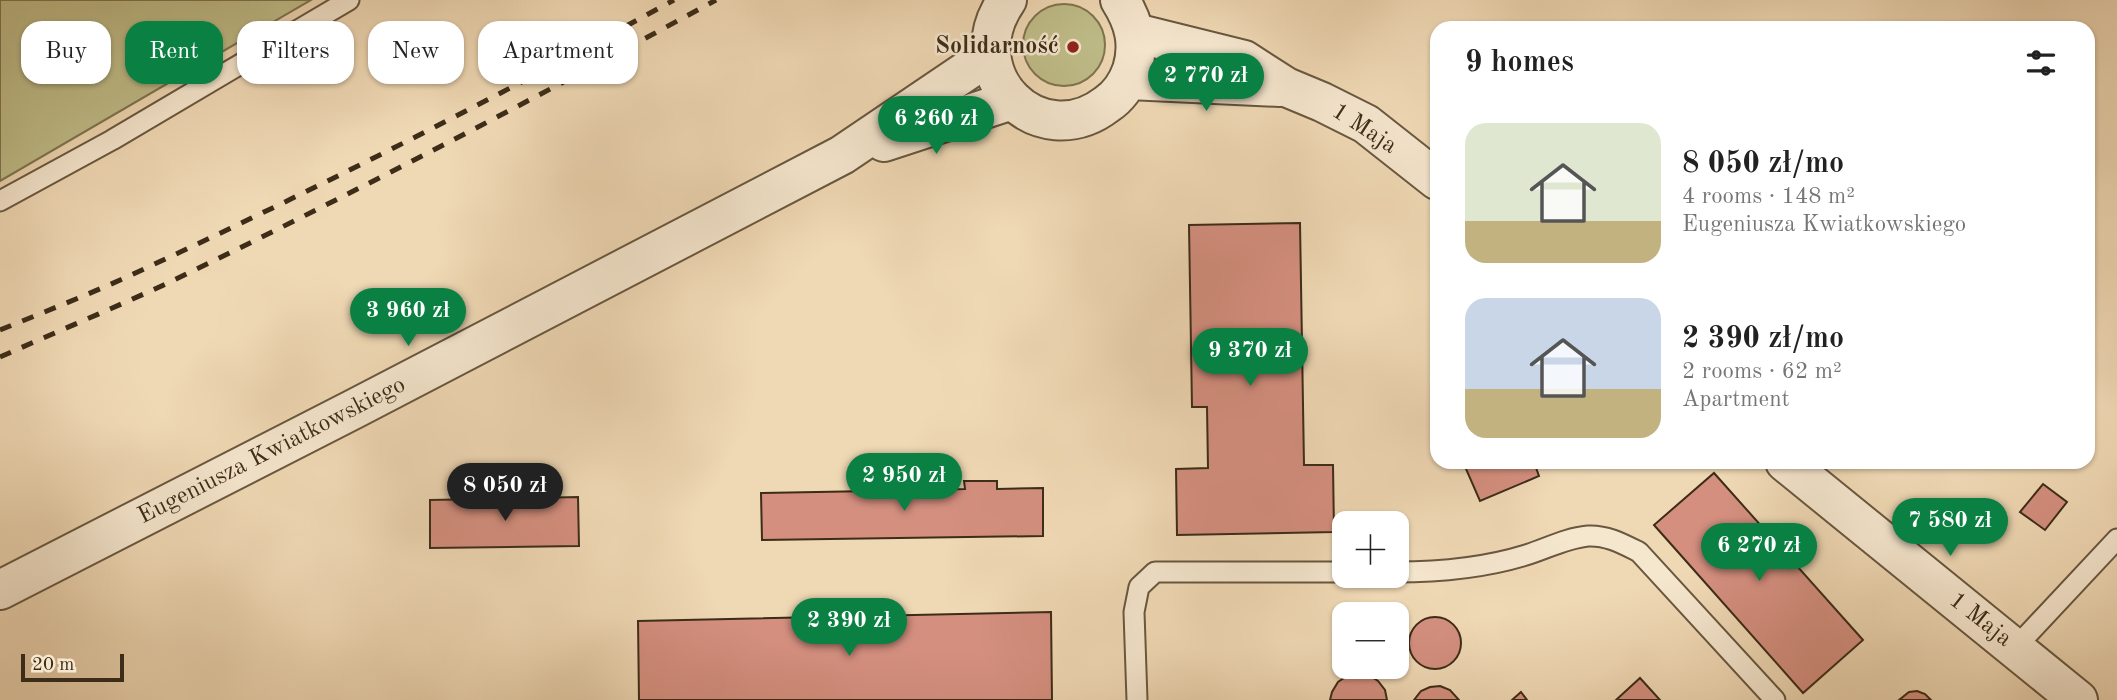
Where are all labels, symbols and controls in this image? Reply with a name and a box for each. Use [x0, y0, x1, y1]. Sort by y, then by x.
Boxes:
chip: Buy [21, 21, 111, 84]
chip: Rent [125, 21, 223, 84]
chip: Filters [237, 21, 354, 84]
chip: New [368, 21, 464, 84]
chip: Apartment [478, 21, 638, 84]
place label: Solidarność [935, 35, 1059, 59]
marker: Solidarność [1065, 39, 1081, 55]
icon: filters [2022, 44, 2060, 82]
text: 9 homes [1465, 48, 1574, 78]
pin: 2 770 zł [1134, 54, 1278, 113]
text: 2 770 zł [1164, 64, 1248, 87]
pin: 6 260 zł [864, 96, 1008, 156]
street label: 1 Maja [1327, 99, 1401, 159]
text: 6 260 zł [894, 107, 978, 130]
text: 8 050 zł/mo [1682, 149, 1844, 179]
icon: home [1521, 151, 1605, 235]
text: 4 rooms · 148 m² [1682, 185, 1855, 208]
text: Eugeniusza Kwiatkowskiego [1682, 213, 1966, 236]
pin: 3 960 zł [336, 288, 480, 348]
text: 3 960 zł [366, 299, 450, 322]
text: 2 390 zł/mo [1682, 324, 1844, 354]
icon: home [1521, 326, 1605, 410]
pin: 9 370 zł [1178, 328, 1322, 388]
text: 9 370 zł [1208, 339, 1292, 362]
text: 2 rooms · 62 m² [1682, 360, 1842, 383]
street label: Eugeniusza Kwiatkowskiego [134, 373, 410, 529]
text: Apartment [1682, 388, 1790, 411]
pin: 2 950 zł [832, 454, 976, 513]
pin: 8 050 zł [433, 463, 577, 523]
text: 2 950 zł [862, 464, 946, 487]
text: 8 050 zł [463, 474, 547, 497]
pin: 7 580 zł [1878, 498, 2022, 558]
text: 7 580 zł [1908, 509, 1992, 532]
map controls [1332, 511, 1409, 679]
button: + [1332, 511, 1409, 588]
pin: 6 270 zł [1687, 524, 1831, 583]
text: 6 270 zł [1717, 534, 1801, 557]
street label: 1 Maja [1944, 588, 2016, 652]
pin: 2 390 zł [777, 598, 921, 658]
button: − [1332, 602, 1409, 679]
text: 2 390 zł [807, 609, 891, 632]
scale bar [21, 651, 124, 683]
text: 20 m [32, 656, 74, 675]

